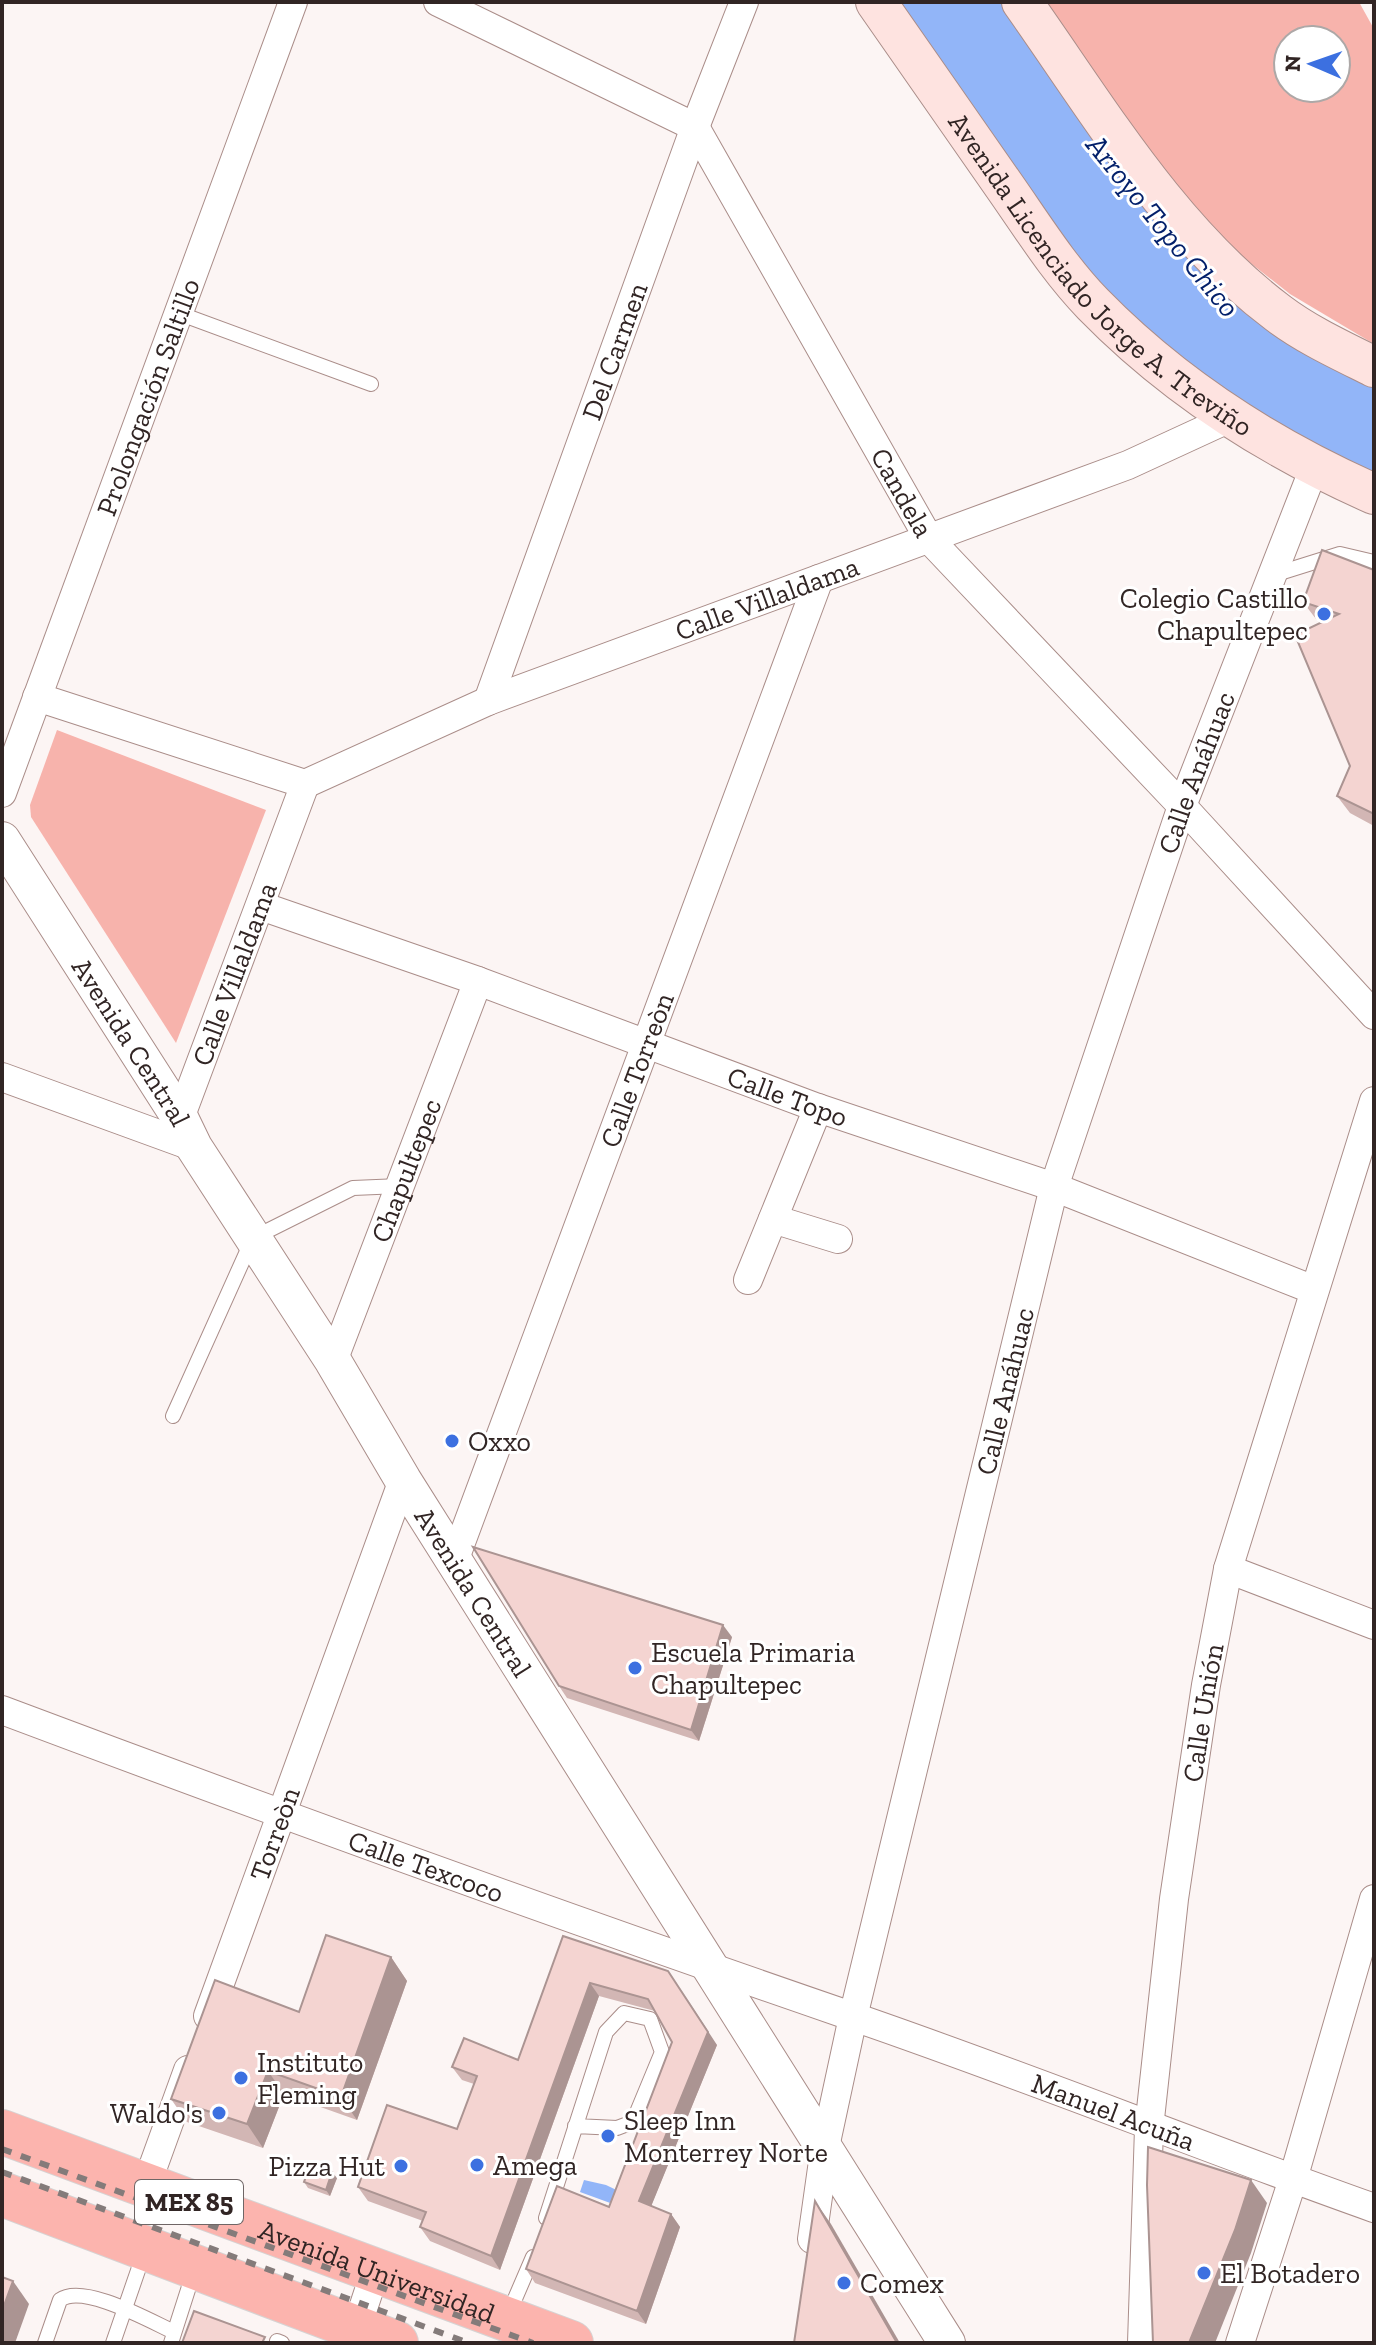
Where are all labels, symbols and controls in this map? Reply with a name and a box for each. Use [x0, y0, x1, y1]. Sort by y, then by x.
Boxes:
north arrow [1272, 24, 1352, 104]
text: N [1279, 54, 1306, 72]
street label: Avenida Licenciado Jorge A. Treviño [941, 107, 1258, 443]
water label: Arroyo Topo Chico [1078, 127, 1248, 324]
street label: Prolongación Saltillo [90, 274, 207, 520]
street label: Del Carmen [575, 278, 655, 424]
street label: Candela [864, 442, 941, 543]
street label: Calle Villaldama [671, 550, 864, 647]
place label: Colegio Castillo Chapultepec [1120, 582, 1308, 647]
marker: Colegio Castillo Chapultepec [1315, 605, 1333, 623]
street label: Calle Anáhuac [1151, 687, 1242, 858]
street label: Calle Villaldama [185, 877, 284, 1070]
street label: Avenida Central [65, 952, 197, 1131]
street label: Calle Torreòn [593, 988, 681, 1152]
street label: Calle Topo [723, 1060, 852, 1134]
street label: Chapultepec [364, 1094, 449, 1247]
street label: Calle Anáhuac [969, 1304, 1041, 1478]
place label: Oxxo [468, 1425, 531, 1458]
marker: Oxxo [443, 1432, 461, 1450]
street label: Avenida Central [408, 1502, 539, 1683]
place label: Escuela Primaria Chapultepec [651, 1636, 856, 1701]
street label: Calle Unión [1176, 1641, 1231, 1784]
marker: Escuela Primaria Chapultepec [626, 1659, 644, 1677]
street label: Torreòn [243, 1783, 307, 1885]
street label: Calle Texcoco [344, 1824, 508, 1910]
place label: Instituto Fleming [257, 2046, 363, 2111]
street label: Manuel Acuña [1027, 2067, 1200, 2158]
marker: Instituto Fleming [232, 2069, 250, 2087]
place label: Waldo's [110, 2097, 203, 2130]
marker: Waldo's [210, 2104, 228, 2122]
place label: Sleep Inn Monterrey Norte [624, 2104, 828, 2169]
marker: Sleep Inn Monterrey Norte [599, 2127, 617, 2145]
place label: Amega [493, 2149, 578, 2182]
place label: Pizza Hut [269, 2150, 386, 2183]
marker: Amega [468, 2156, 486, 2174]
marker: Pizza Hut [392, 2157, 410, 2175]
road number: MEX 85 [135, 2180, 243, 2224]
street label: Avenida Universidad [254, 2213, 499, 2330]
place label: El Botadero [1220, 2257, 1360, 2290]
marker: El Botadero [1195, 2264, 1213, 2282]
place label: Comex [860, 2267, 944, 2300]
marker: Comex [835, 2274, 853, 2292]

